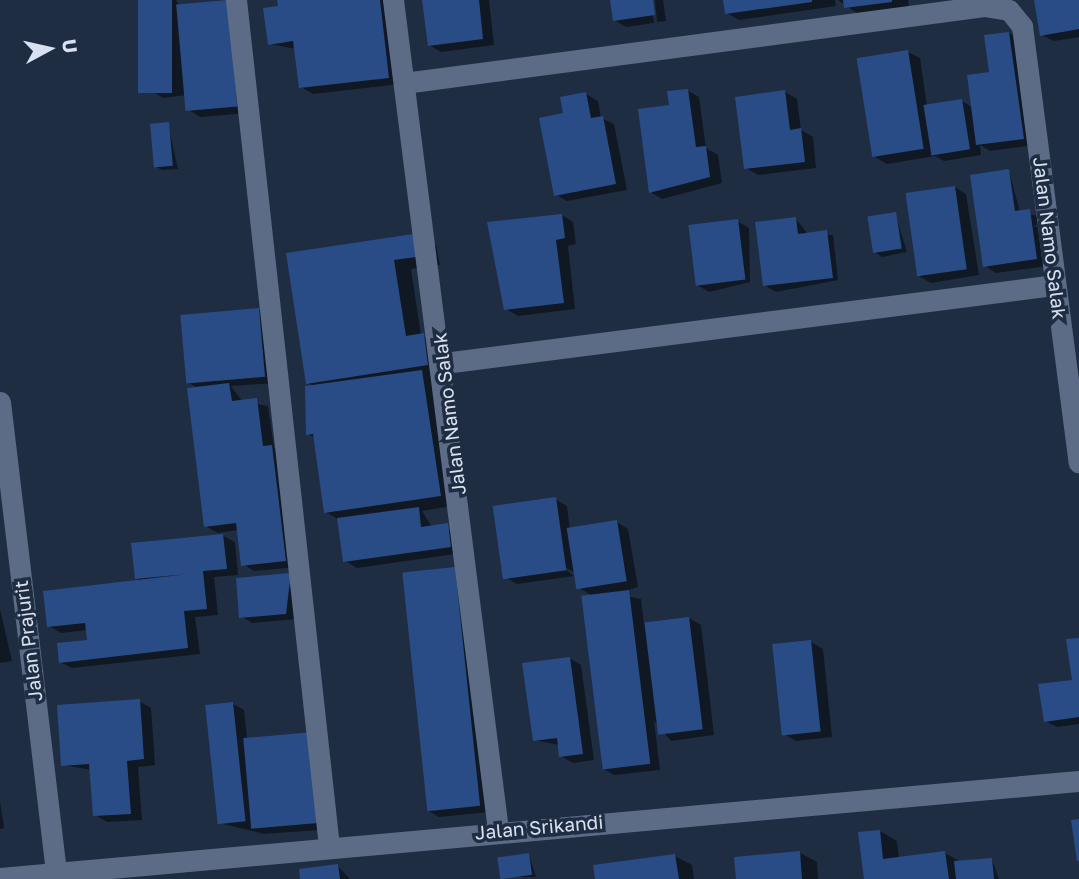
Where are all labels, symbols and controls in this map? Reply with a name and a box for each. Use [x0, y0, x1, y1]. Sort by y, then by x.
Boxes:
north arrow [14, 14, 84, 84]
text: U [58, 38, 83, 54]
street label: Jalan Namo Salak [1029, 156, 1071, 320]
street label: Jalan Namo Salak [428, 332, 470, 496]
street label: Jalan Prajurit [9, 579, 47, 703]
street label: Jalan Srikandi [474, 810, 604, 844]

